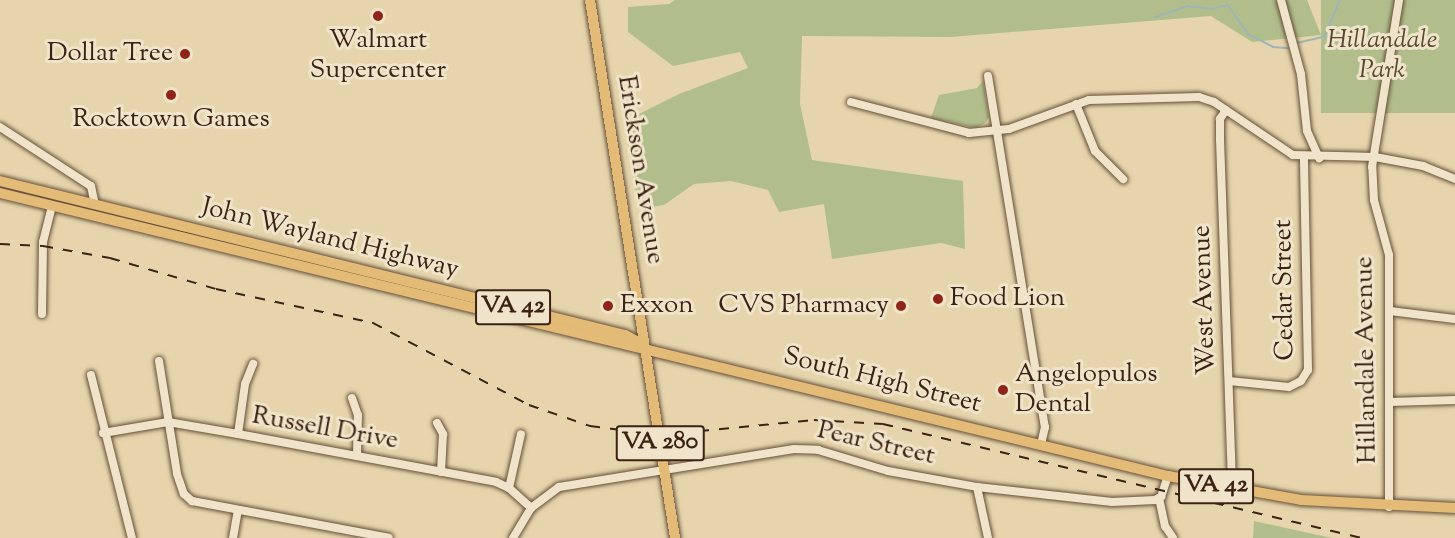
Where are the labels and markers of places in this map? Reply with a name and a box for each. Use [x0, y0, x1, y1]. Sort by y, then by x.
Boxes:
marker: Walmart Supercenter [371, 9, 385, 23]
place label: Walmart Supercenter [310, 25, 446, 86]
place label: Dollar Tree [47, 38, 173, 70]
marker: Dollar Tree [178, 47, 192, 61]
marker: Rocktown Games [164, 88, 178, 102]
place label: Rocktown Games [72, 104, 270, 136]
place label: Food Lion [950, 283, 1065, 315]
place label: Exxon [620, 290, 694, 322]
place label: CVS Pharmacy [718, 290, 889, 322]
marker: Food Lion [931, 292, 945, 306]
marker: Exxon [601, 299, 615, 313]
marker: CVS Pharmacy [894, 299, 908, 313]
place label: Angelopulos Dental [1015, 359, 1158, 420]
marker: Angelopulos Dental [996, 383, 1010, 397]

